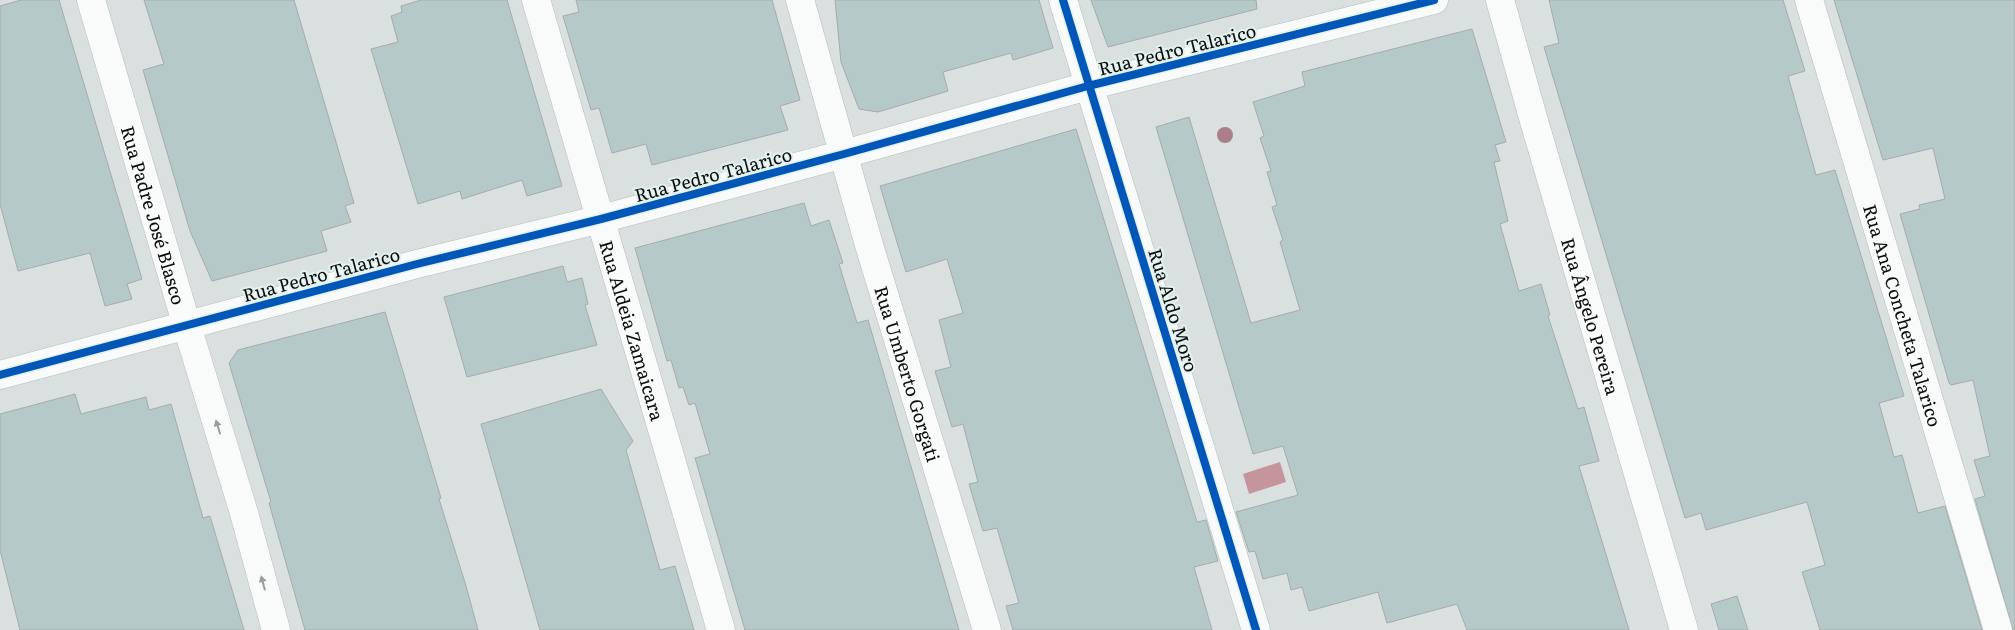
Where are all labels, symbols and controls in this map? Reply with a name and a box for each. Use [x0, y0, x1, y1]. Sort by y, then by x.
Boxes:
street label: Rua Pedro Talarico [1095, 16, 1259, 82]
street label: Rua Padre José Blasco [115, 122, 193, 308]
street label: Rua Pedro Talarico [631, 140, 795, 208]
street label: Rua Ana Concheta Talarico [1857, 200, 1950, 430]
street label: Rua Ângelo Pereira [1556, 234, 1627, 398]
street label: Rua Aldeia Zamaicara [594, 237, 672, 424]
street label: Rua Pedro Talarico [239, 240, 403, 308]
street label: Rua Aldo Moro [1142, 245, 1206, 375]
street label: Rua Umberto Gorgati [869, 282, 948, 465]
one-way arrow [213, 419, 221, 434]
one-way arrow [259, 575, 267, 590]

